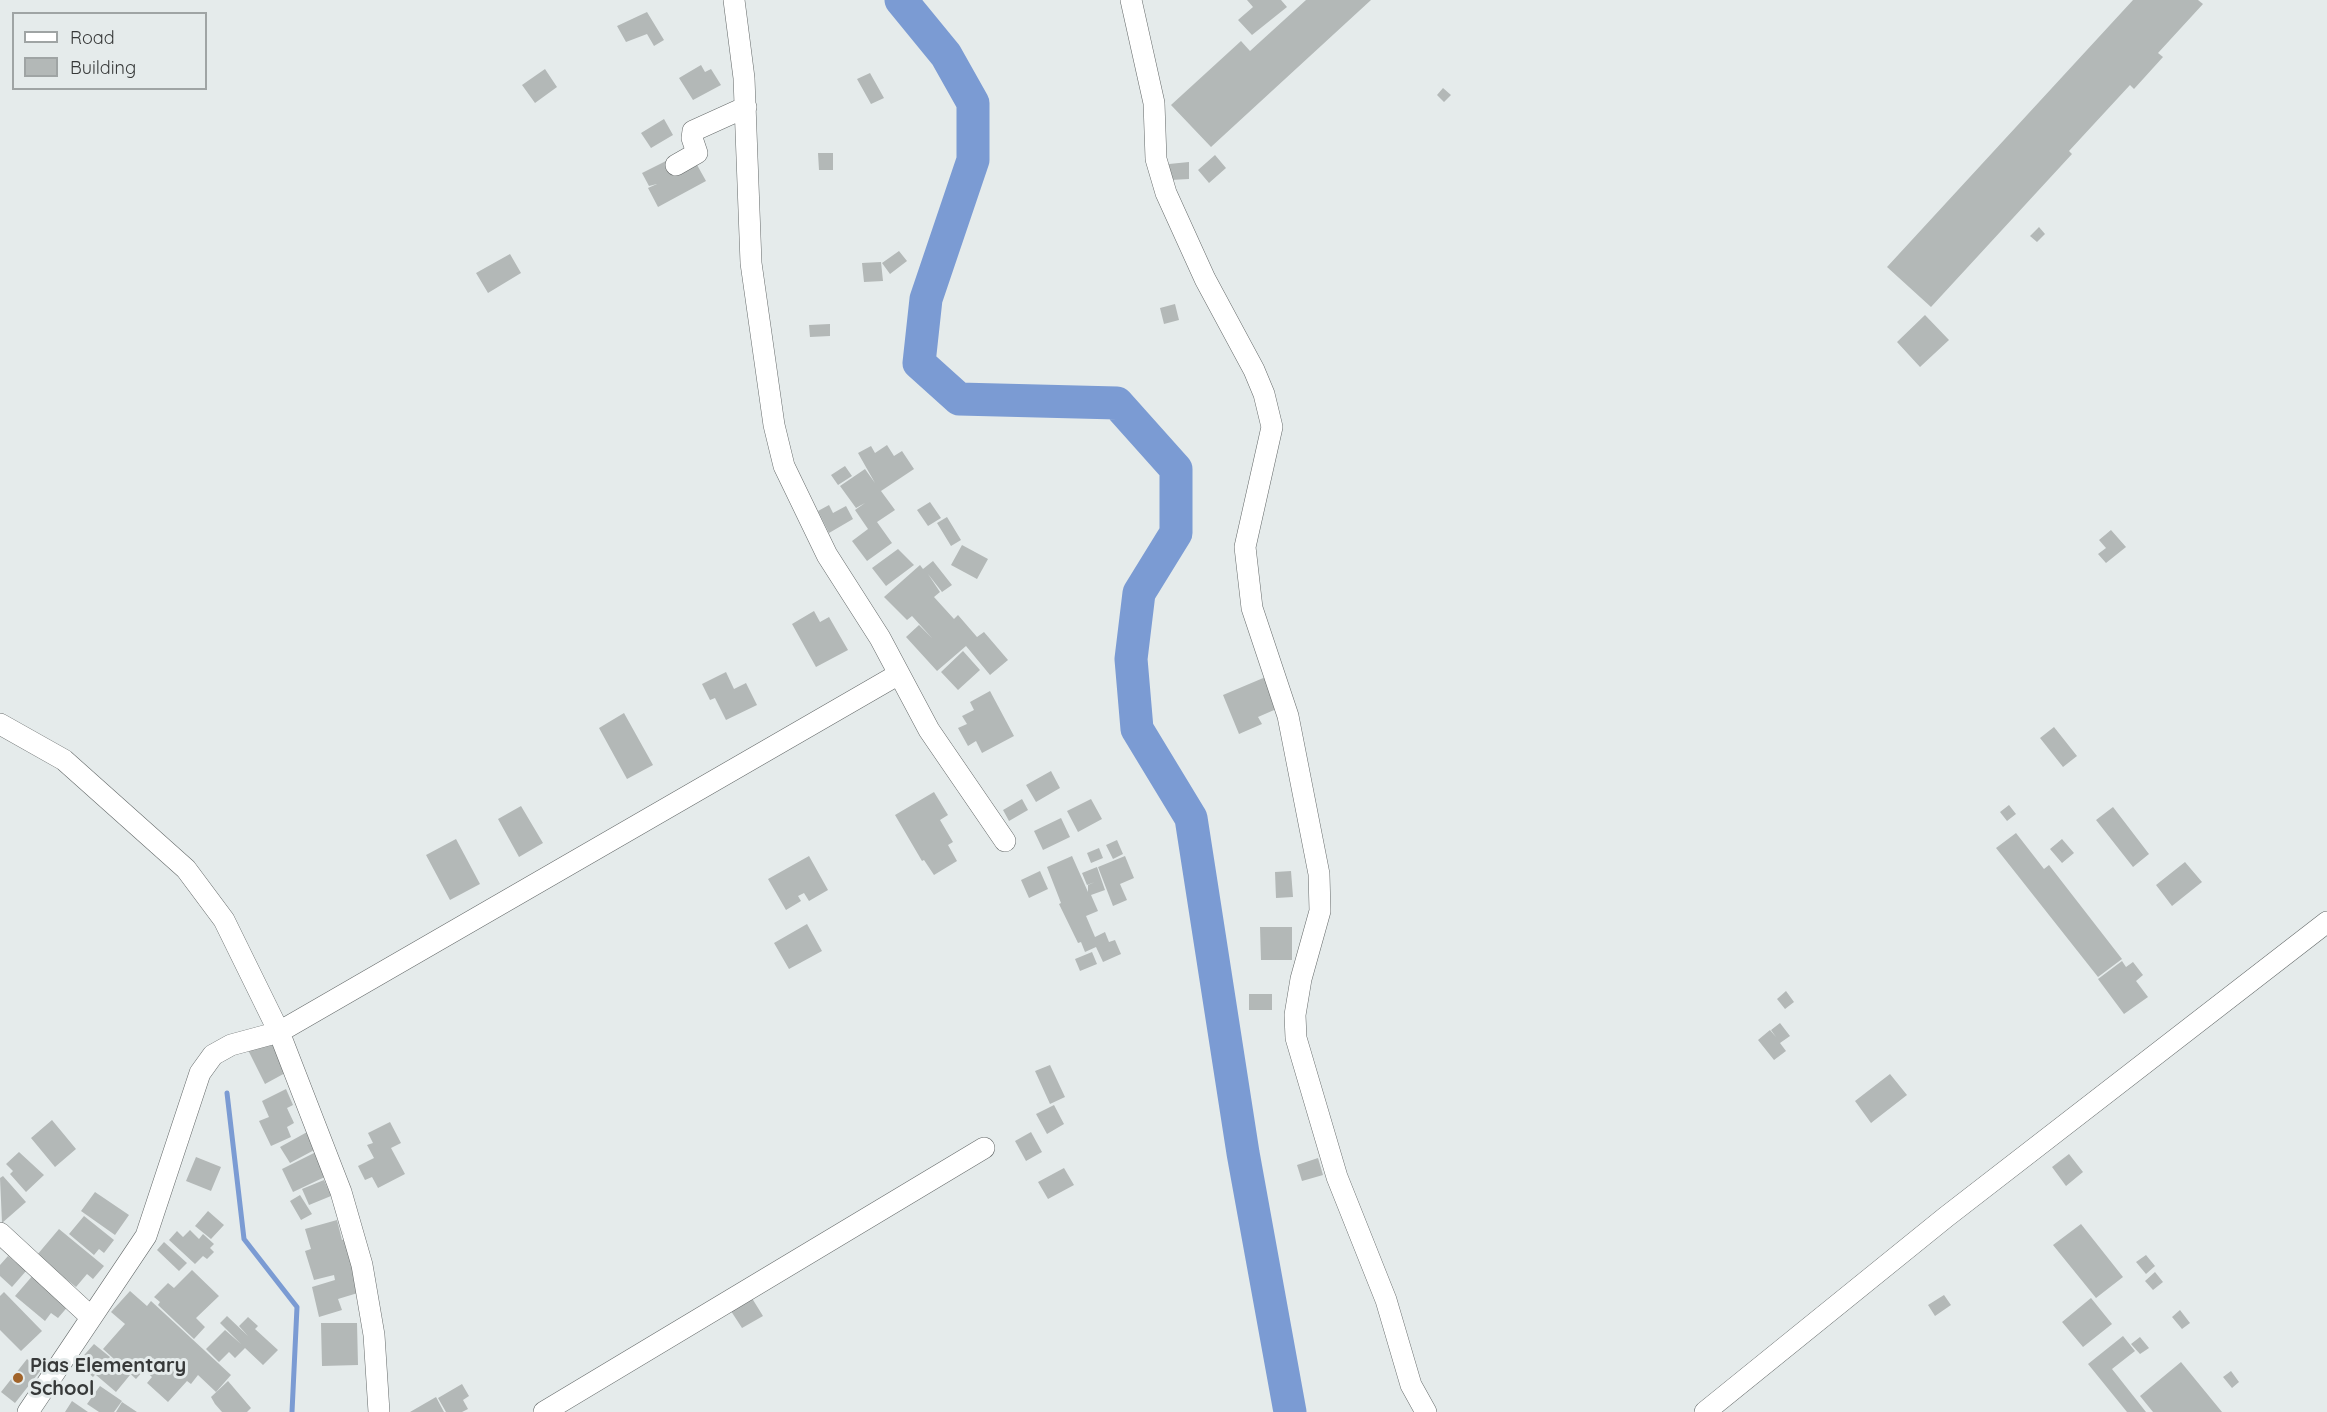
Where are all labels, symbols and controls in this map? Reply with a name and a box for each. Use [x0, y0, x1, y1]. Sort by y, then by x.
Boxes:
legend [12, 12, 207, 90]
text: Road [70, 26, 115, 49]
text: Building [70, 56, 136, 79]
place label: Pias Elementary School [30, 1354, 186, 1401]
marker: Pias Elementary School [11, 1371, 25, 1385]

